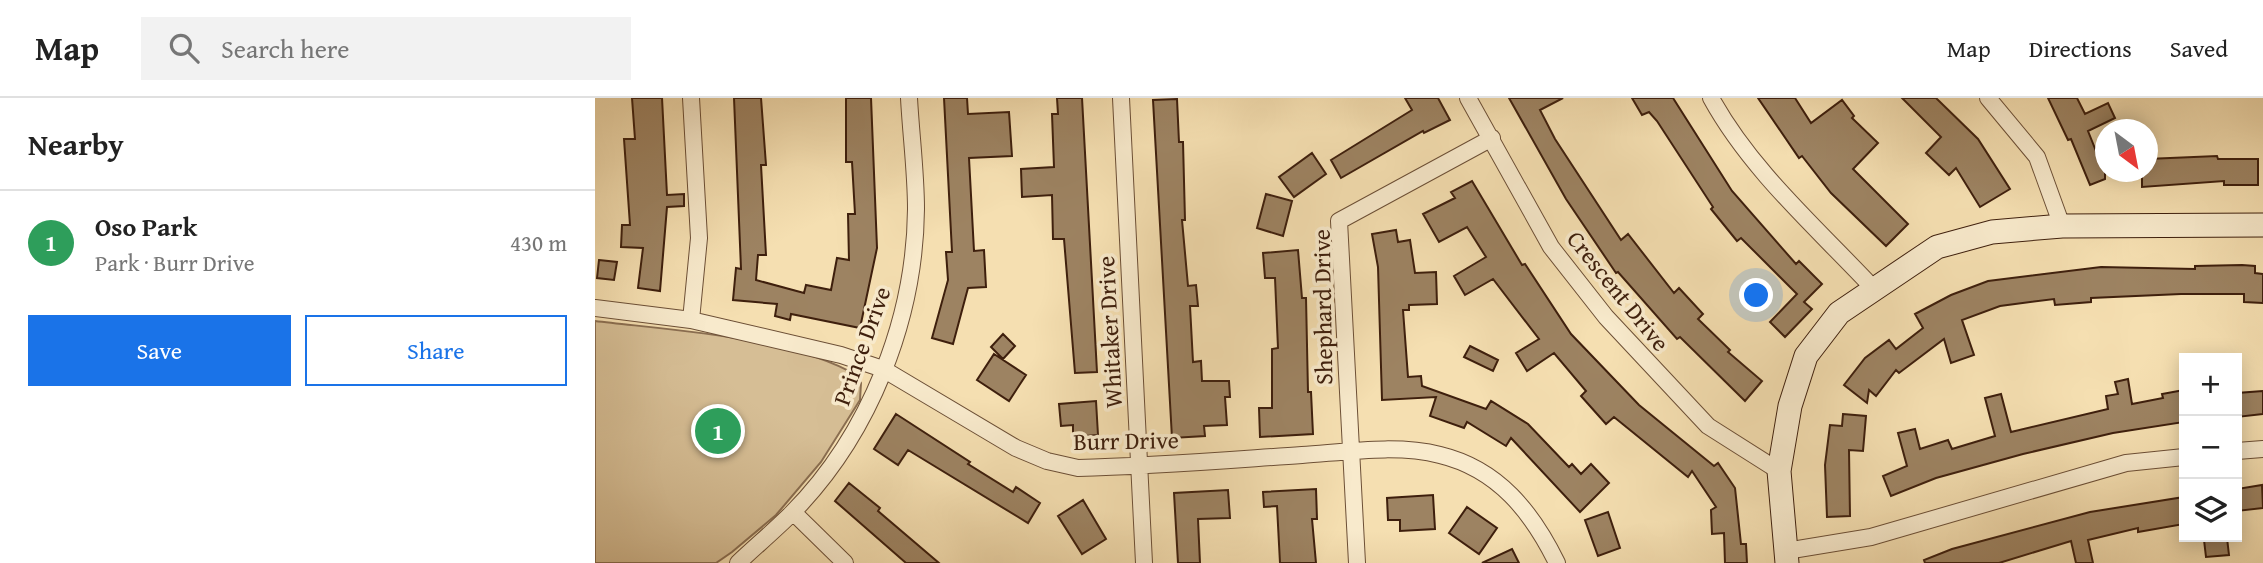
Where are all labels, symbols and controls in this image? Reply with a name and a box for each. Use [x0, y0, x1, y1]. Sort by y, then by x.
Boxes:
search box [141, 17, 631, 80]
text: Map [35, 24, 99, 72]
icon: search [165, 29, 203, 67]
text: Search here [221, 29, 349, 68]
text: Map [1947, 31, 1991, 66]
text: Directions [2029, 31, 2132, 66]
text: Saved [2170, 31, 2228, 66]
north arrow [2095, 119, 2158, 182]
text: Nearby [28, 122, 124, 166]
text: Oso Park [95, 207, 197, 246]
street label: Crescent Drive [1559, 223, 1678, 359]
text: 1 [45, 226, 57, 259]
text: 430 m [510, 226, 567, 259]
street label: Shephard Drive [1304, 229, 1341, 385]
text: Park · Burr Drive [95, 246, 254, 279]
street label: Whitaker Drive [1088, 255, 1131, 409]
your location [1739, 278, 1773, 312]
street label: Prince Drive [824, 282, 899, 410]
button: Save [28, 315, 291, 386]
button: Share [305, 315, 567, 386]
map controls [2179, 353, 2242, 542]
button: + [2179, 353, 2242, 416]
pin: 1 [695, 405, 741, 457]
button: − [2179, 416, 2242, 479]
street label: Burr Drive [1073, 422, 1179, 459]
button: layers [2179, 479, 2242, 542]

